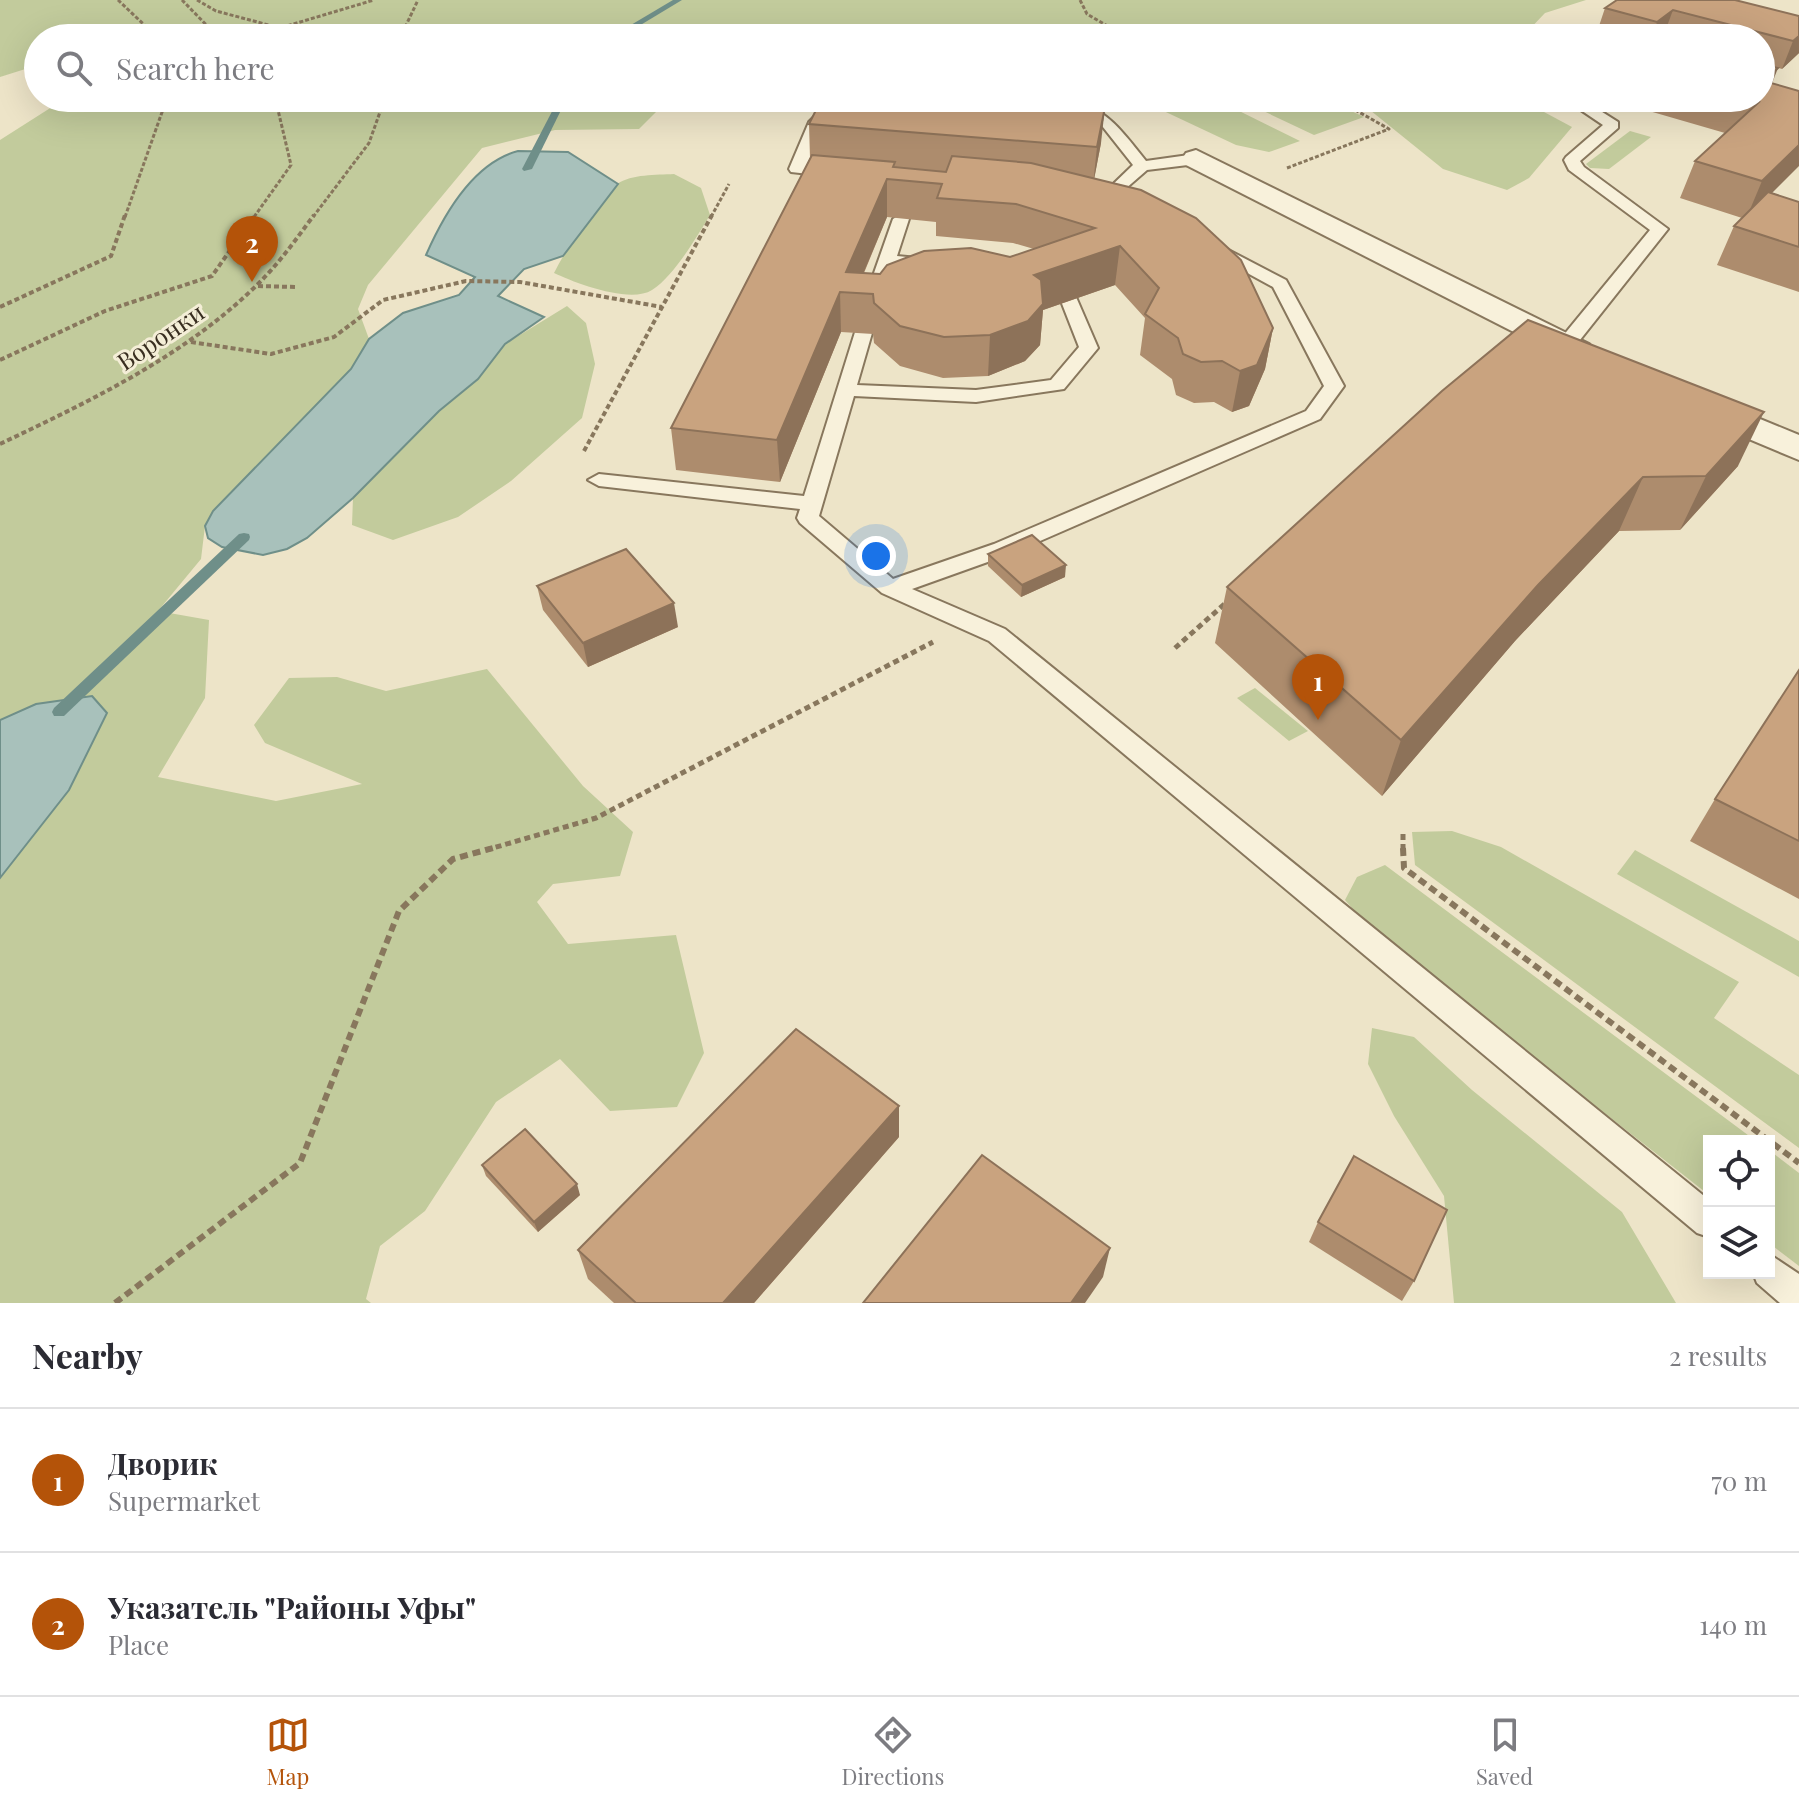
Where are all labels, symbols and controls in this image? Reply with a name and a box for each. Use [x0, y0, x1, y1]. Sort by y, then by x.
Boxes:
search box [24, 24, 1775, 112]
icon: search [52, 46, 96, 90]
text: Search here [116, 48, 275, 88]
pin: 2 [226, 216, 278, 282]
street label: Воронки [110, 295, 210, 377]
your location [856, 536, 896, 576]
pin: 1 [1292, 654, 1344, 720]
map controls [1703, 1135, 1775, 1279]
button: locate [1703, 1135, 1775, 1207]
button: layers [1703, 1207, 1775, 1279]
text: Nearby [32, 1332, 143, 1378]
text: 2 results [1669, 1338, 1767, 1373]
text: Дворик [108, 1443, 218, 1483]
text: 1 [53, 1463, 63, 1498]
text: 70 m [1711, 1463, 1767, 1498]
text: Supermarket [108, 1483, 260, 1518]
text: Указатель "Районы Уфы" [108, 1587, 476, 1627]
text: 2 [51, 1607, 65, 1642]
text: 140 m [1699, 1607, 1767, 1642]
text: Place [108, 1627, 169, 1662]
tab: Map [266, 1713, 310, 1791]
tab: Directions [841, 1713, 944, 1791]
tab: Saved [1476, 1713, 1533, 1791]

